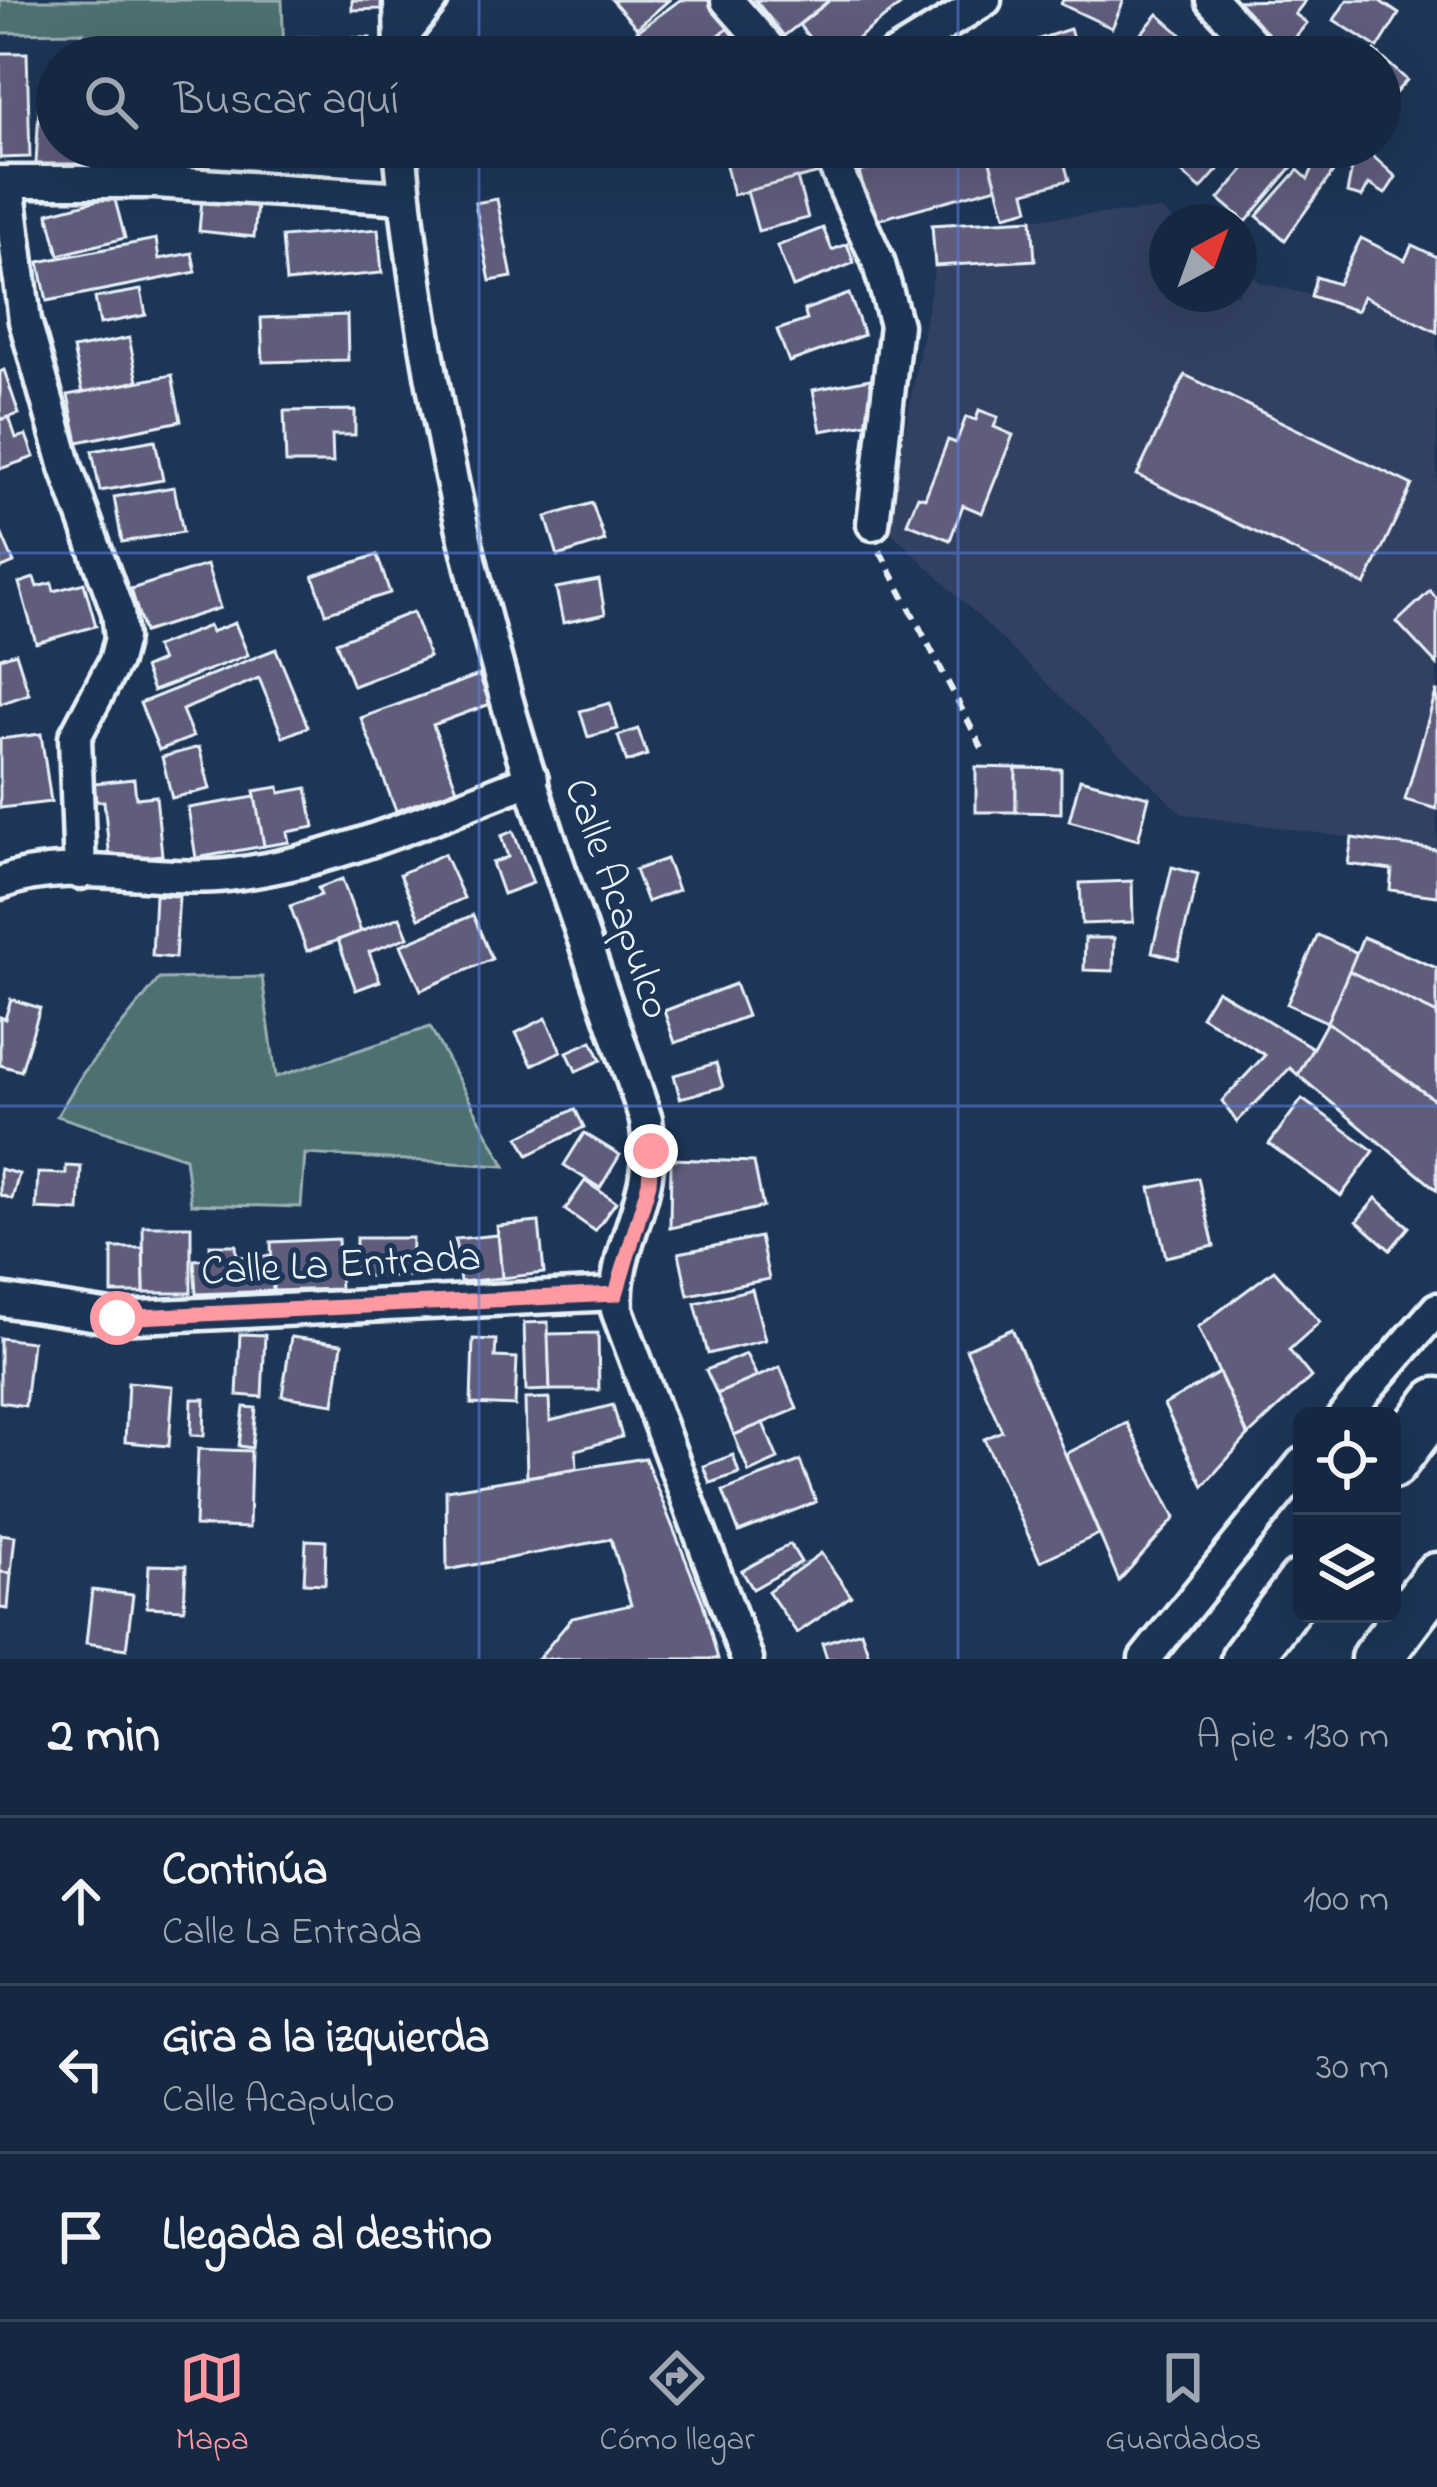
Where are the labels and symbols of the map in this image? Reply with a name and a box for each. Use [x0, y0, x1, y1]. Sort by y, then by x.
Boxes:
north arrow [1149, 204, 1257, 312]
street label: Calle Acapulco [546, 771, 686, 1027]
route end [624, 1124, 678, 1178]
street label: Calle La Entrada [200, 1228, 482, 1304]
route start [90, 1291, 144, 1345]

